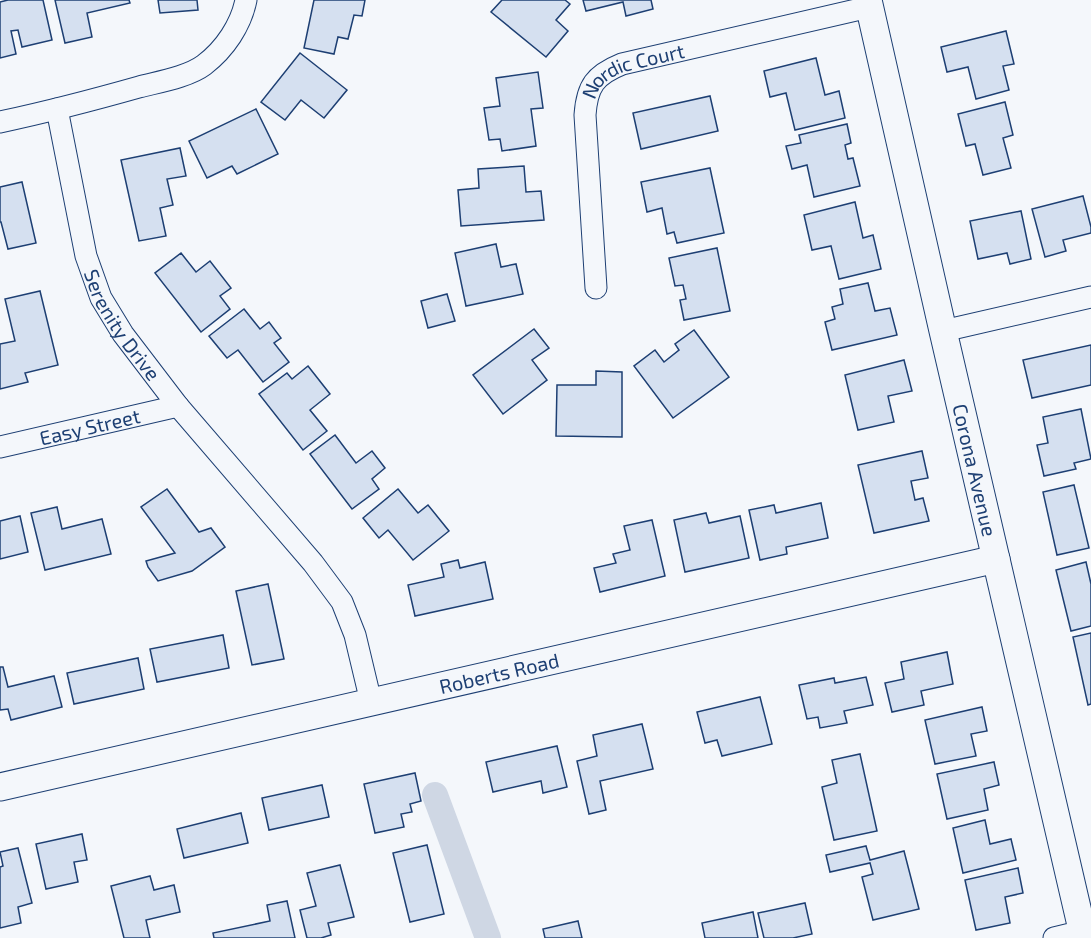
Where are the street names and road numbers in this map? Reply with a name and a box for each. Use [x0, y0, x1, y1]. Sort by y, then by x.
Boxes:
street label: Nordic Court [576, 38, 687, 102]
street label: Serenity Drive [80, 266, 166, 385]
street label: Corona Avenue [948, 401, 1002, 539]
street label: Easy Street [37, 403, 143, 450]
street label: Roberts Road [437, 647, 561, 698]

